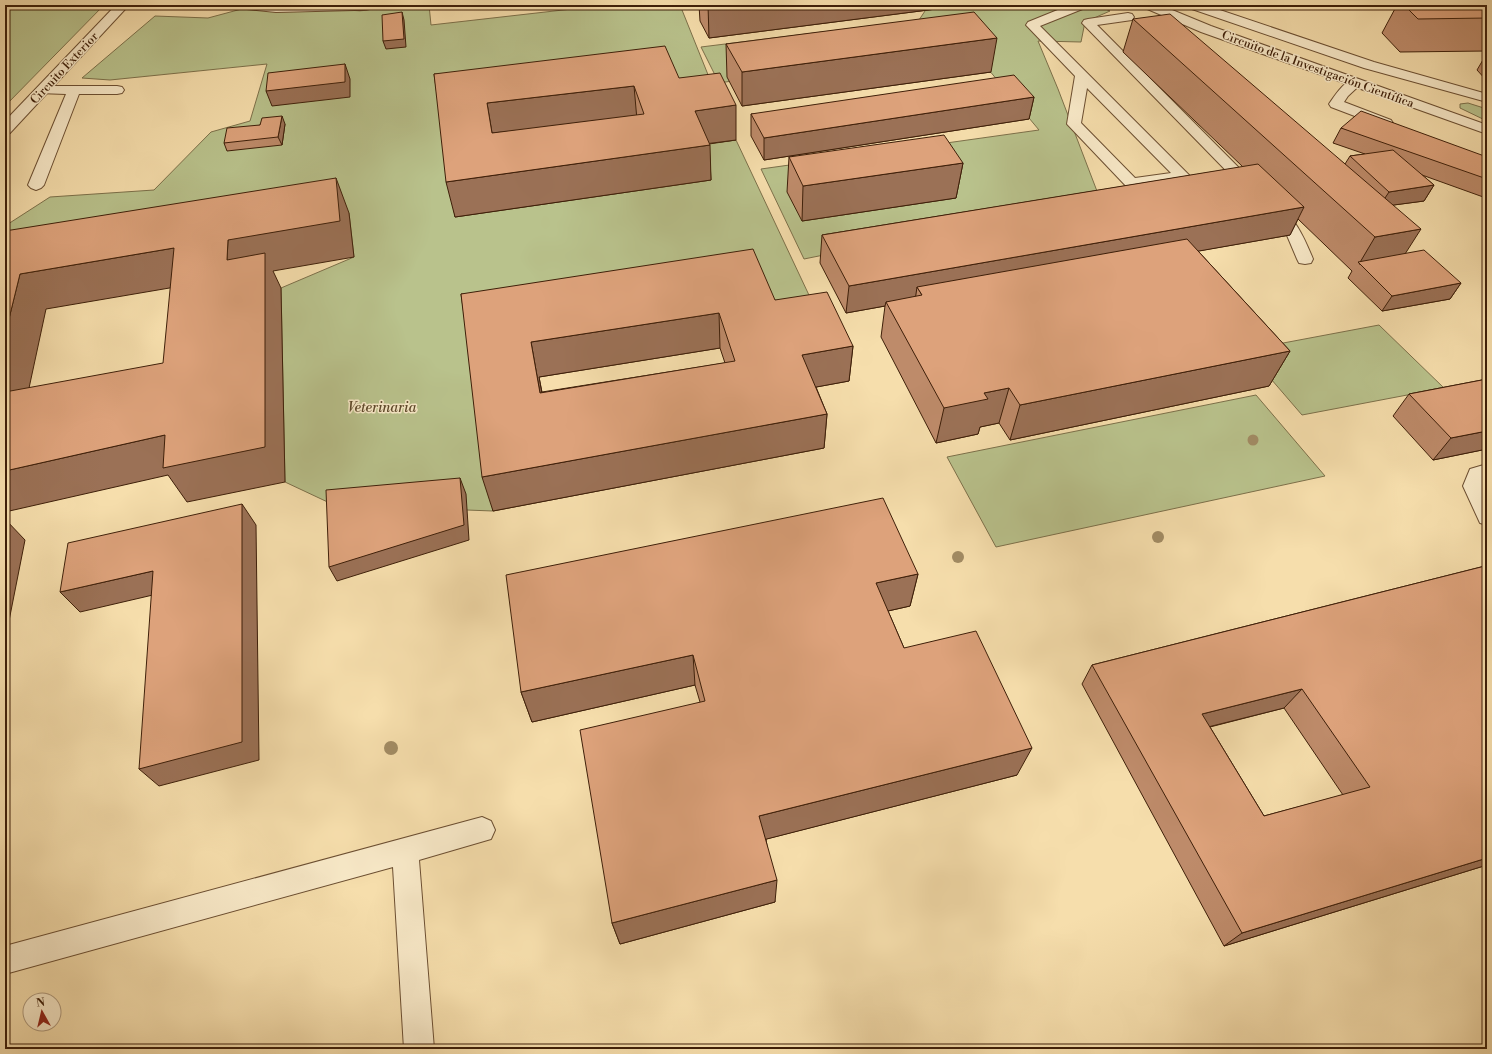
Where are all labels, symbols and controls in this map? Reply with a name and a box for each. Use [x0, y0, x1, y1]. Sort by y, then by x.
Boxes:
street label: Circuito de la Investigación Científica [1220, 28, 1417, 112]
street label: Circuito Exterior [27, 29, 102, 108]
park label: Veterinaria [348, 399, 417, 417]
north arrow [22, 992, 62, 1032]
text: N [35, 996, 46, 1011]

